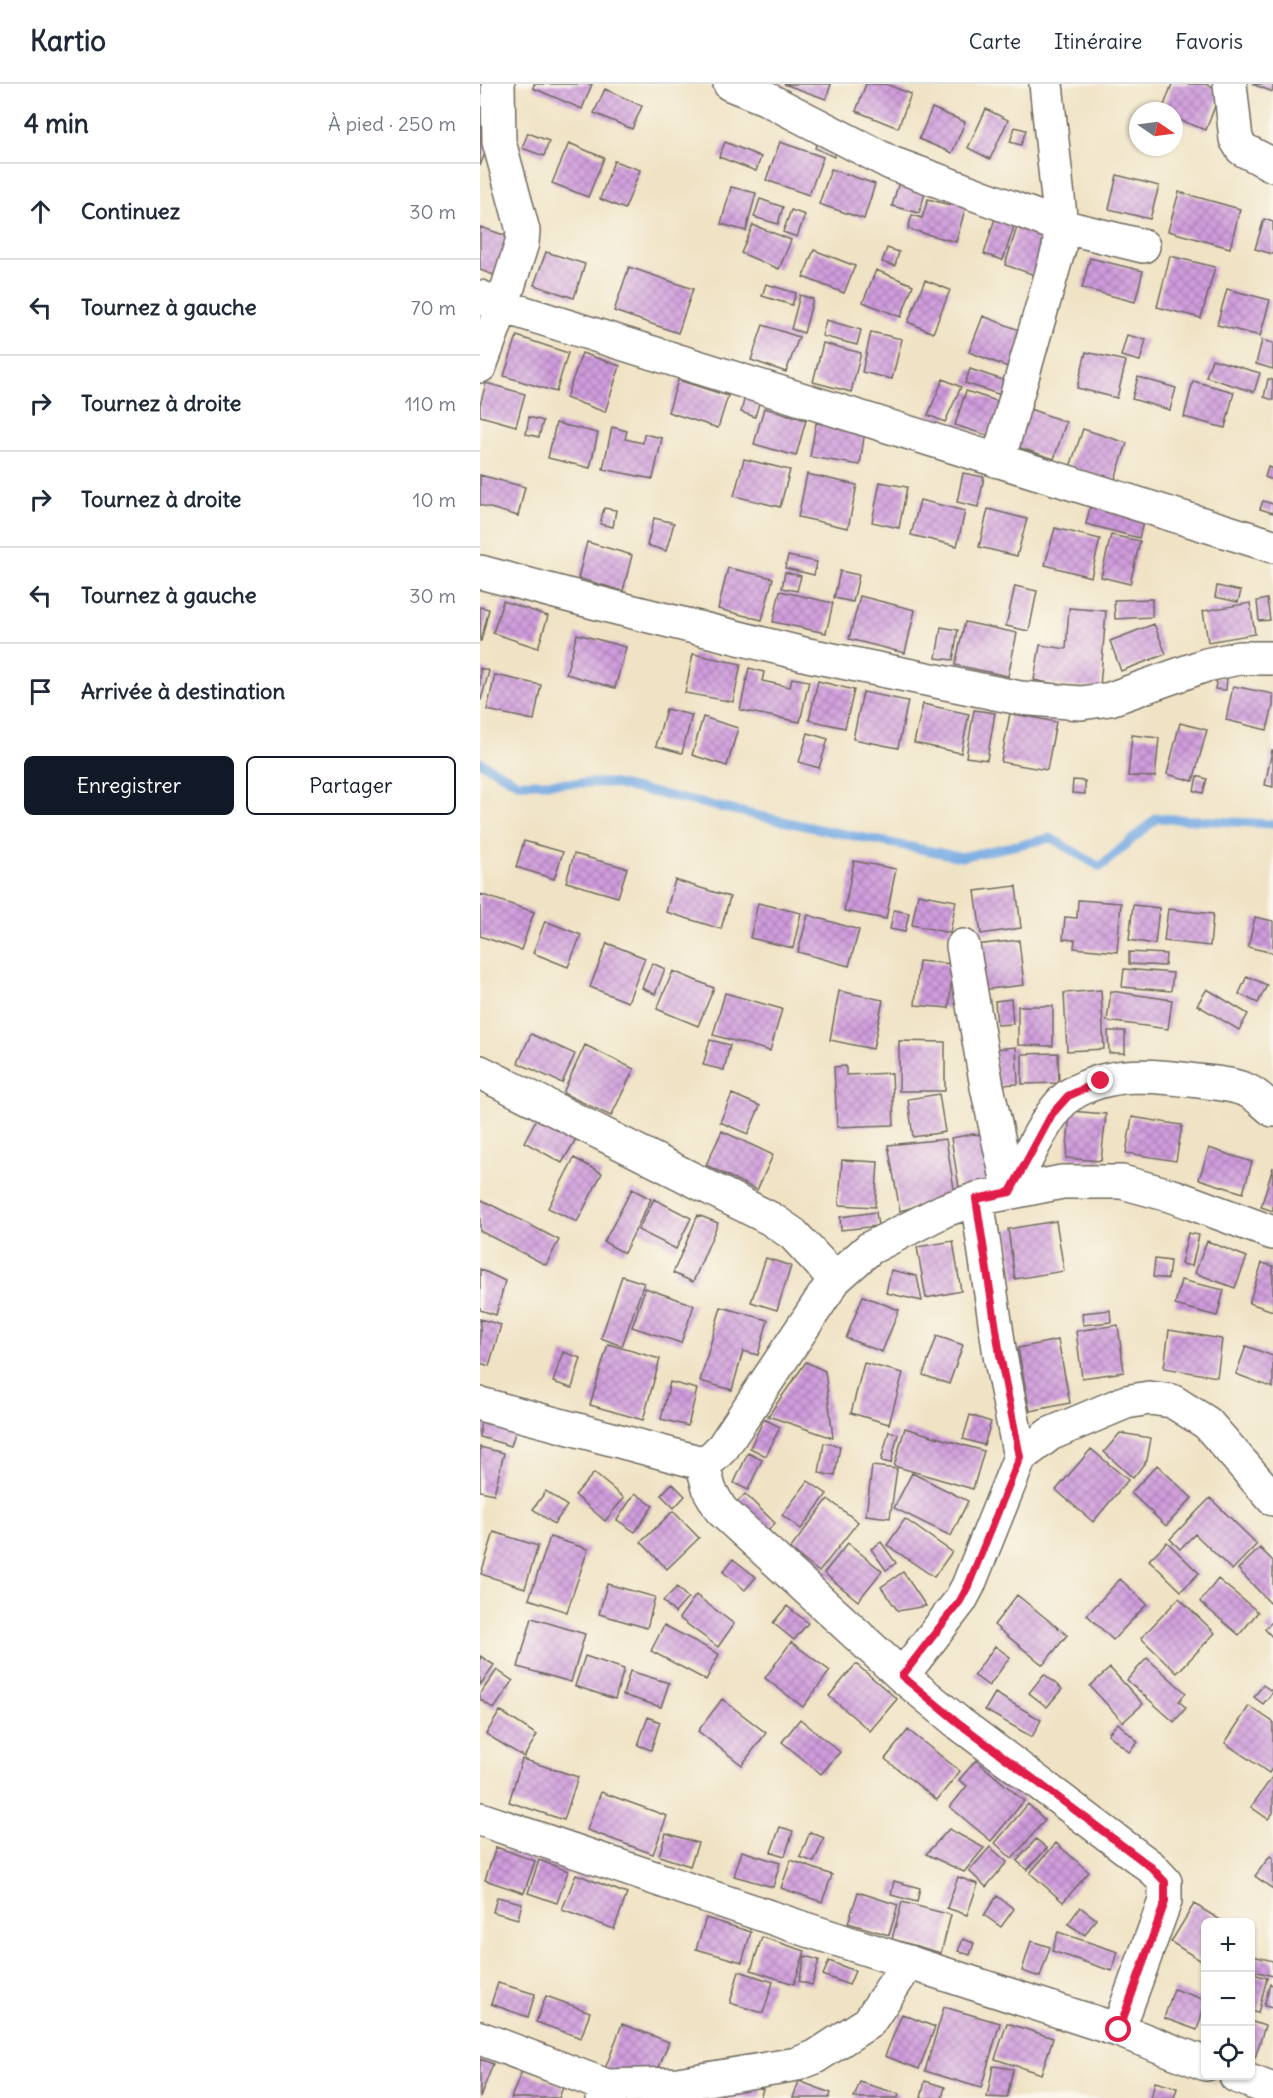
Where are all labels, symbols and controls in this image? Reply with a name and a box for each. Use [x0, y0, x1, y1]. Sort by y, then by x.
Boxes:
text: Kartio [30, 23, 106, 59]
text: Carte [969, 28, 1021, 55]
text: Itinéraire [1054, 28, 1142, 55]
text: Favoris [1175, 28, 1243, 55]
north arrow [1129, 102, 1183, 156]
text: 4 min [24, 107, 89, 140]
text: À pied · 250 m [328, 111, 456, 136]
icon: ahead [24, 195, 57, 228]
text: Continuez [81, 197, 180, 225]
text: 30 m [409, 199, 456, 224]
icon: left [24, 291, 57, 324]
text: Tournez à gauche [81, 293, 257, 321]
text: 70 m [411, 295, 456, 320]
icon: right [24, 387, 57, 420]
text: Tournez à droite [81, 389, 241, 417]
text: 110 m [405, 391, 456, 416]
icon: right [24, 483, 57, 516]
text: Tournez à droite [81, 485, 241, 513]
text: 10 m [413, 487, 456, 512]
icon: left [24, 579, 57, 612]
text: Tournez à gauche [81, 581, 257, 609]
text: 30 m [409, 583, 456, 608]
icon: arrive [24, 675, 57, 708]
text: Arrivée à destination [81, 677, 285, 705]
button: Enregistrer [24, 756, 234, 815]
button: Partager [246, 756, 456, 815]
route end [1087, 1067, 1113, 1093]
map controls [1201, 1918, 1255, 2080]
button: + [1201, 1918, 1255, 1972]
button: − [1201, 1972, 1255, 2026]
route start [1105, 2016, 1131, 2042]
button: locate [1201, 2026, 1255, 2080]

